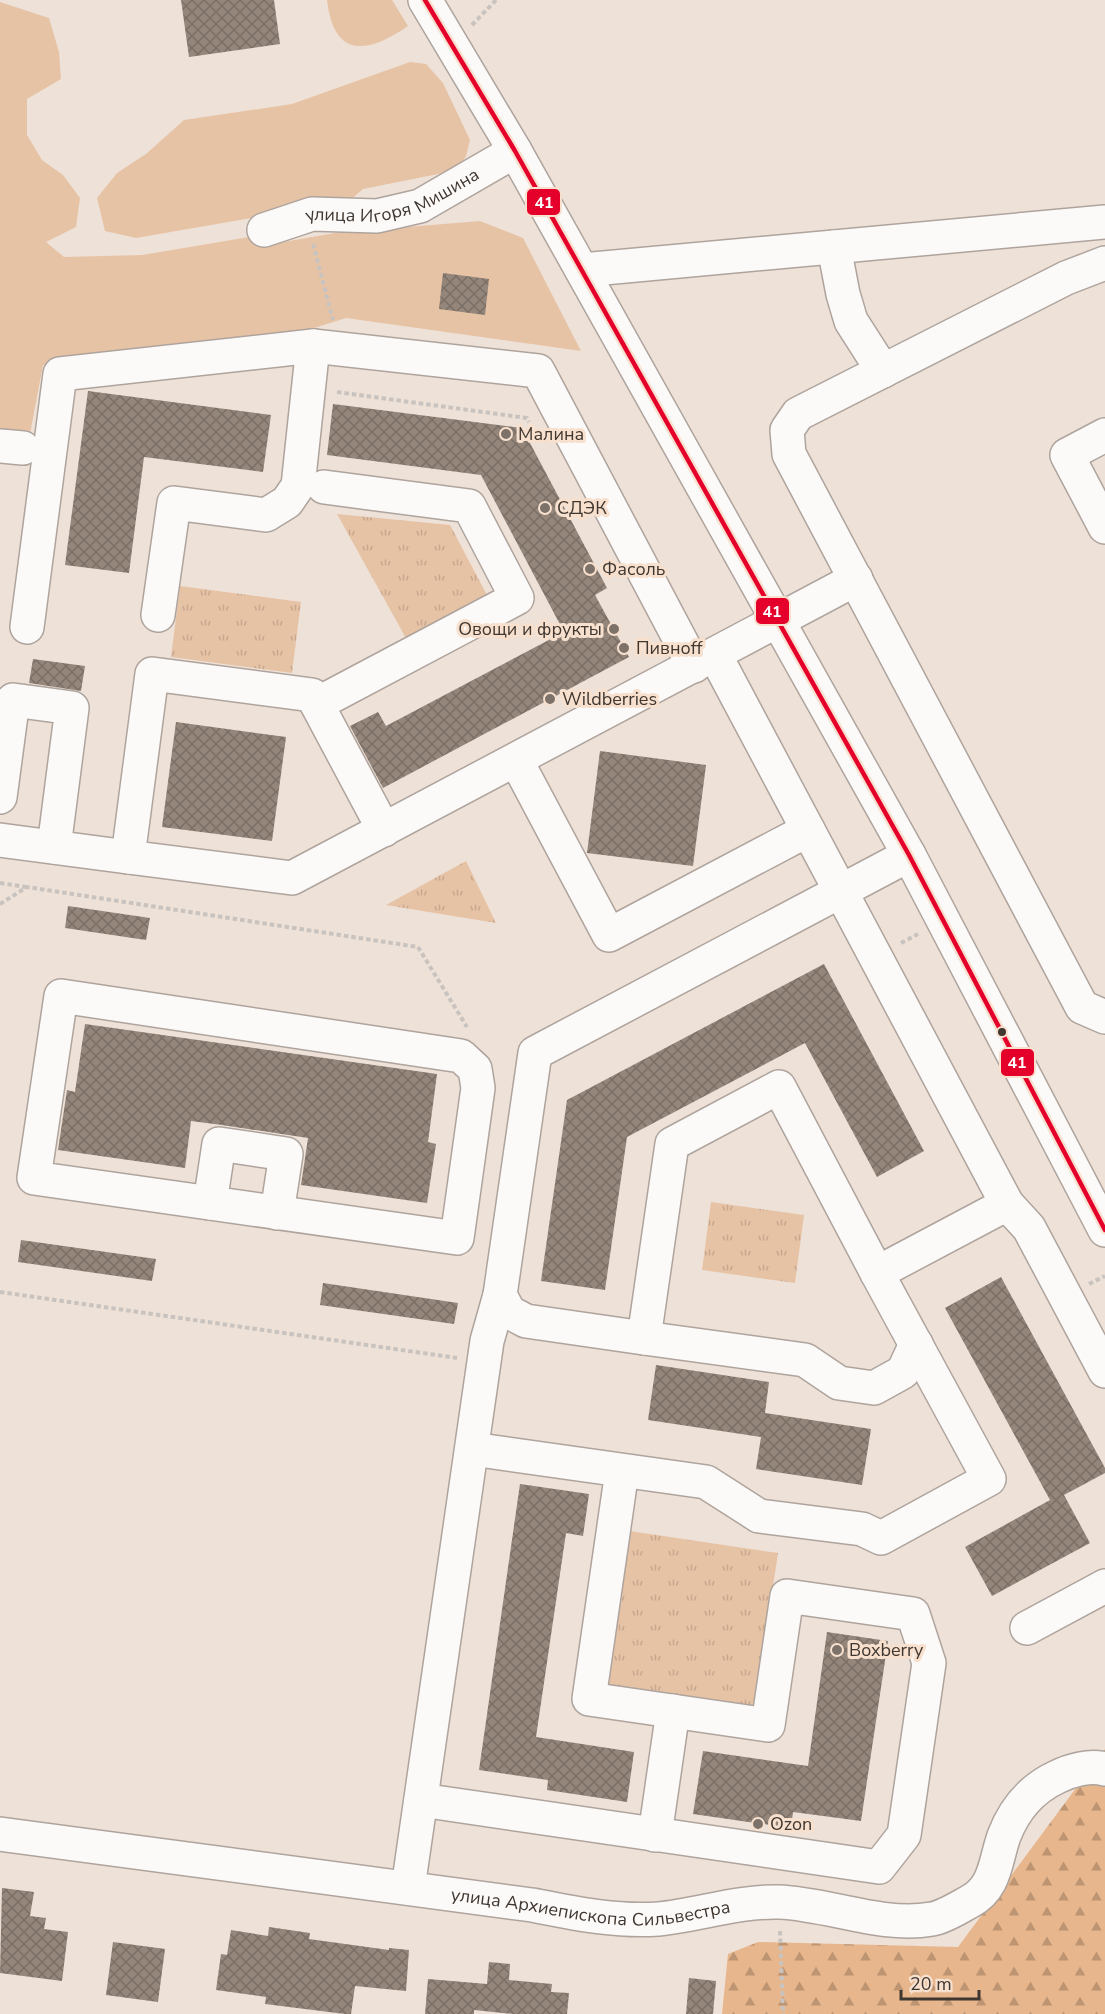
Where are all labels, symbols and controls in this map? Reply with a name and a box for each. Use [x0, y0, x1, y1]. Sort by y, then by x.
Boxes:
street label: улица Игоря Мишина [302, 162, 483, 229]
line badge: 41 [526, 188, 561, 216]
text: 41 [534, 192, 554, 214]
place label: Малина [518, 422, 584, 446]
marker: Малина [499, 427, 513, 441]
place label: СДЭК [557, 496, 607, 520]
marker: СДЭК [538, 501, 552, 515]
place label: Фасоль [602, 557, 665, 581]
marker: Фасоль [583, 562, 597, 576]
line badge: 41 [755, 597, 790, 625]
text: 41 [762, 601, 782, 623]
place label: Овощи и фрукты [458, 617, 602, 641]
marker: Овощи и фрукты [607, 622, 621, 636]
place label: Пивноff [636, 636, 703, 660]
marker: Пивноff [617, 641, 631, 655]
place label: Wildberries [562, 687, 657, 711]
marker: Wildberries [543, 692, 557, 706]
unlabelled marker [996, 1026, 1008, 1038]
line badge: 41 [1000, 1048, 1035, 1077]
text: 41 [1007, 1052, 1027, 1074]
place label: Boxberry [849, 1638, 924, 1662]
marker: Boxberry [830, 1643, 844, 1657]
place label: Ozon [770, 1812, 812, 1836]
marker: Ozon [751, 1817, 765, 1831]
street label: улица Архиепископа Сильвестра [450, 1882, 732, 1932]
scale bar [901, 1963, 979, 2001]
text: 20 m [910, 1972, 952, 1996]

